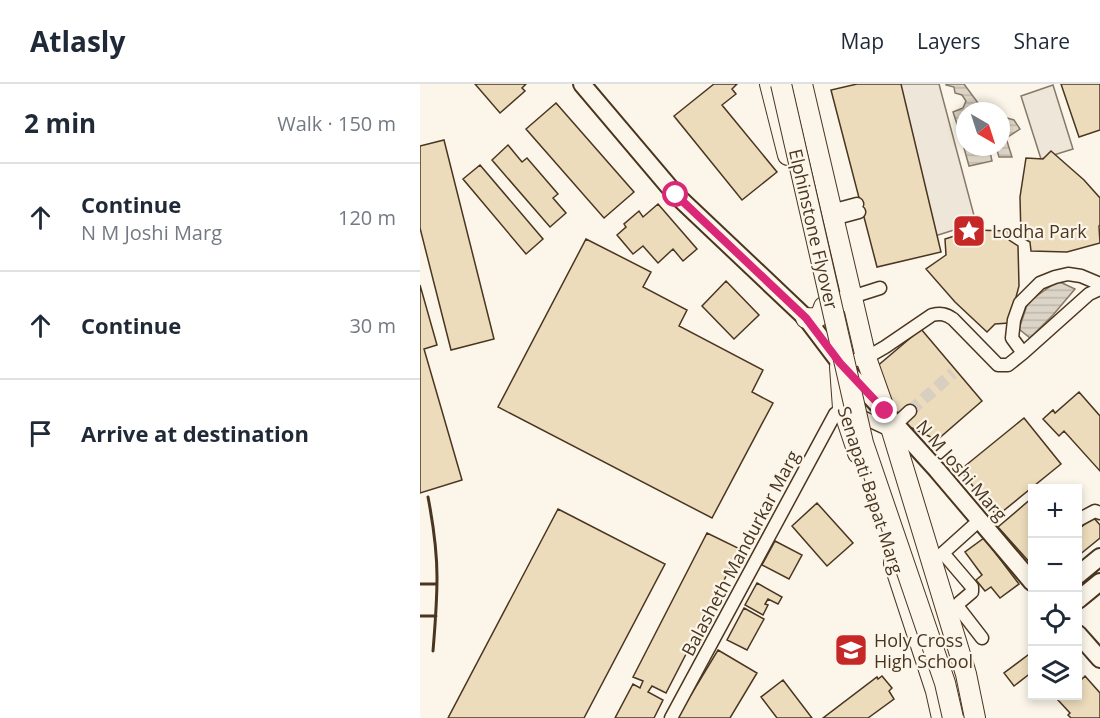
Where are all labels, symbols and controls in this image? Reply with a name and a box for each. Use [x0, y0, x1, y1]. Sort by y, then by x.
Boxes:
text: Atlasly [30, 22, 125, 60]
text: Map [841, 27, 884, 55]
text: Layers [917, 27, 981, 55]
text: Share [1014, 27, 1070, 55]
north arrow [956, 102, 1010, 156]
text: 2 min [24, 105, 96, 141]
text: Walk · 150 m [277, 110, 396, 137]
street label: Elphinstone Flyover [784, 146, 844, 312]
route start [662, 181, 688, 207]
text: Continue [81, 189, 181, 219]
icon: ahead [24, 201, 57, 234]
text: 120 m [338, 204, 396, 231]
place icon: Lodha Park [951, 213, 987, 249]
text: N M Joshi Marg [81, 219, 222, 246]
place label: Lodha Park [992, 219, 1087, 243]
icon: ahead [24, 309, 57, 342]
text: Continue [81, 310, 181, 340]
text: 30 m [349, 312, 396, 339]
route end [871, 397, 897, 423]
street label: Senapati Bapat Marg [833, 403, 909, 577]
street label: N M Joshi Marg [911, 414, 1013, 526]
icon: arrive [24, 417, 57, 450]
text: Arrive at destination [81, 418, 309, 448]
street label: Balasheth Mandurkar Marg [676, 446, 805, 660]
map controls [1028, 484, 1082, 700]
button: + [1028, 484, 1082, 538]
button: − [1028, 538, 1082, 592]
button: locate [1028, 592, 1082, 646]
place label: Holy Cross High School [874, 628, 973, 673]
school or university icon: Holy Cross High School [833, 632, 869, 668]
button: layers [1028, 646, 1082, 700]

